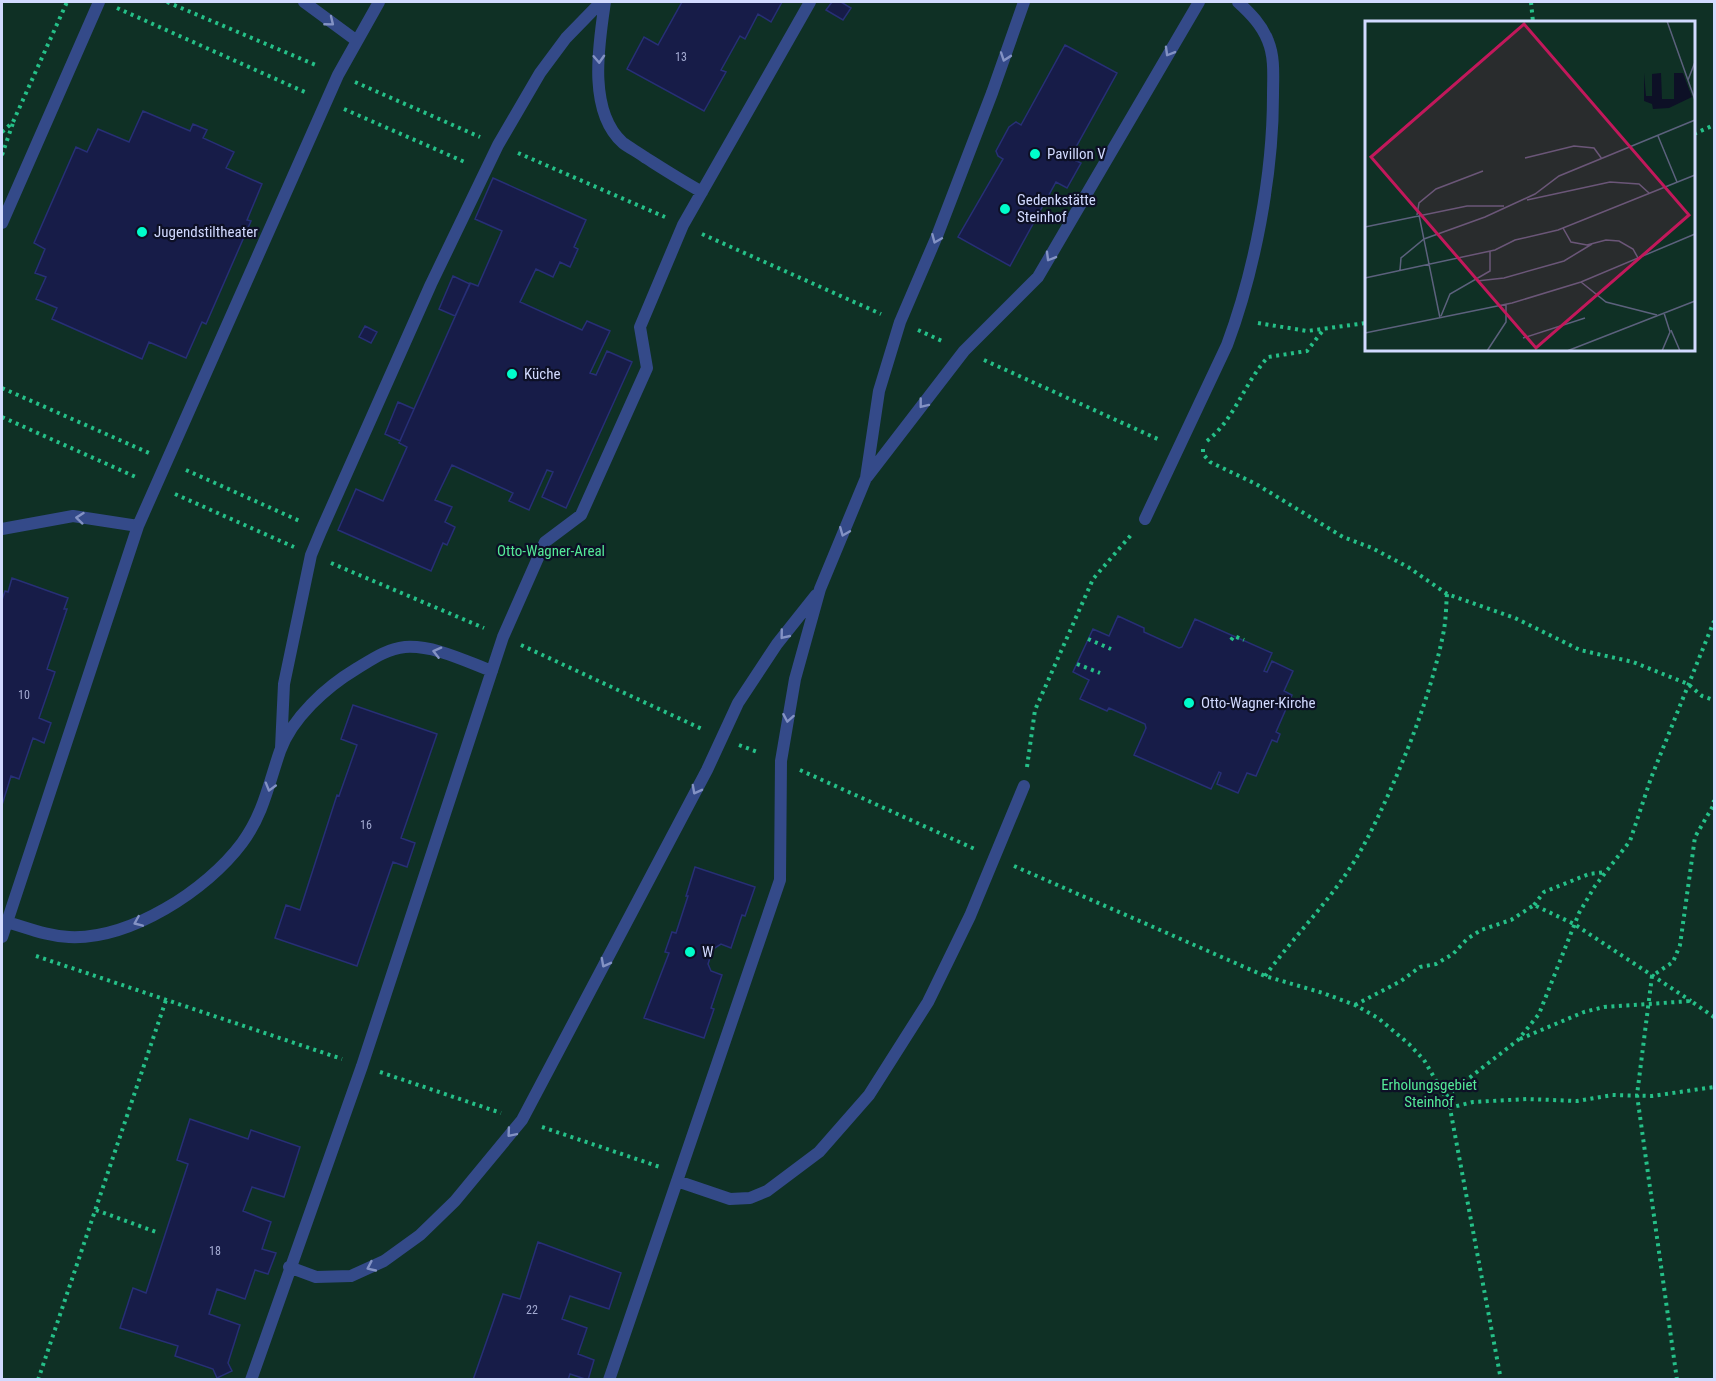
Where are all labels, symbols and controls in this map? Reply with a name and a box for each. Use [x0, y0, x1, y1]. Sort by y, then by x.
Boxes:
one-way arrow [323, 15, 334, 26]
inset map [1365, 21, 1695, 351]
one-way arrow [1165, 46, 1176, 56]
house number: 13 [675, 50, 687, 64]
one-way arrow [1000, 51, 1012, 62]
one-way arrow [592, 55, 605, 64]
place label: Pavillon V [1047, 145, 1106, 163]
marker: Pavillon V [1028, 147, 1042, 161]
place label: Gedenkstätte Steinhof [1017, 191, 1096, 226]
marker: Gedenkstätte Steinhof [998, 202, 1012, 216]
place label: Jugendstiltheater [154, 223, 258, 241]
marker: Jugendstiltheater [135, 225, 149, 239]
one-way arrow [931, 233, 943, 244]
one-way arrow [1045, 251, 1057, 261]
place label: Küche [524, 365, 560, 383]
marker: Küche [505, 367, 519, 381]
one-way arrow [919, 397, 930, 408]
one-way arrow [76, 512, 85, 525]
one-way arrow [839, 526, 851, 537]
park label: Otto-Wagner-Areal [497, 542, 605, 560]
one-way arrow [780, 628, 791, 639]
one-way arrow [432, 646, 442, 659]
house number: 10 [18, 688, 30, 702]
place label: Otto-Wagner-Kirche [1201, 694, 1316, 712]
marker: Otto-Wagner-Kirche [1182, 696, 1196, 710]
one-way arrow [782, 713, 795, 723]
one-way arrow [265, 781, 277, 792]
one-way arrow [692, 784, 703, 795]
house number: 16 [360, 818, 372, 832]
one-way arrow [134, 915, 145, 927]
place label: W [702, 943, 714, 961]
marker: W [683, 945, 697, 959]
one-way arrow [601, 957, 612, 967]
park label: Erholungsgebiet Steinhof [1381, 1076, 1477, 1111]
one-way arrow [507, 1126, 518, 1137]
house number: 18 [209, 1244, 221, 1258]
one-way arrow [367, 1260, 378, 1272]
house number: 22 [526, 1303, 538, 1317]

